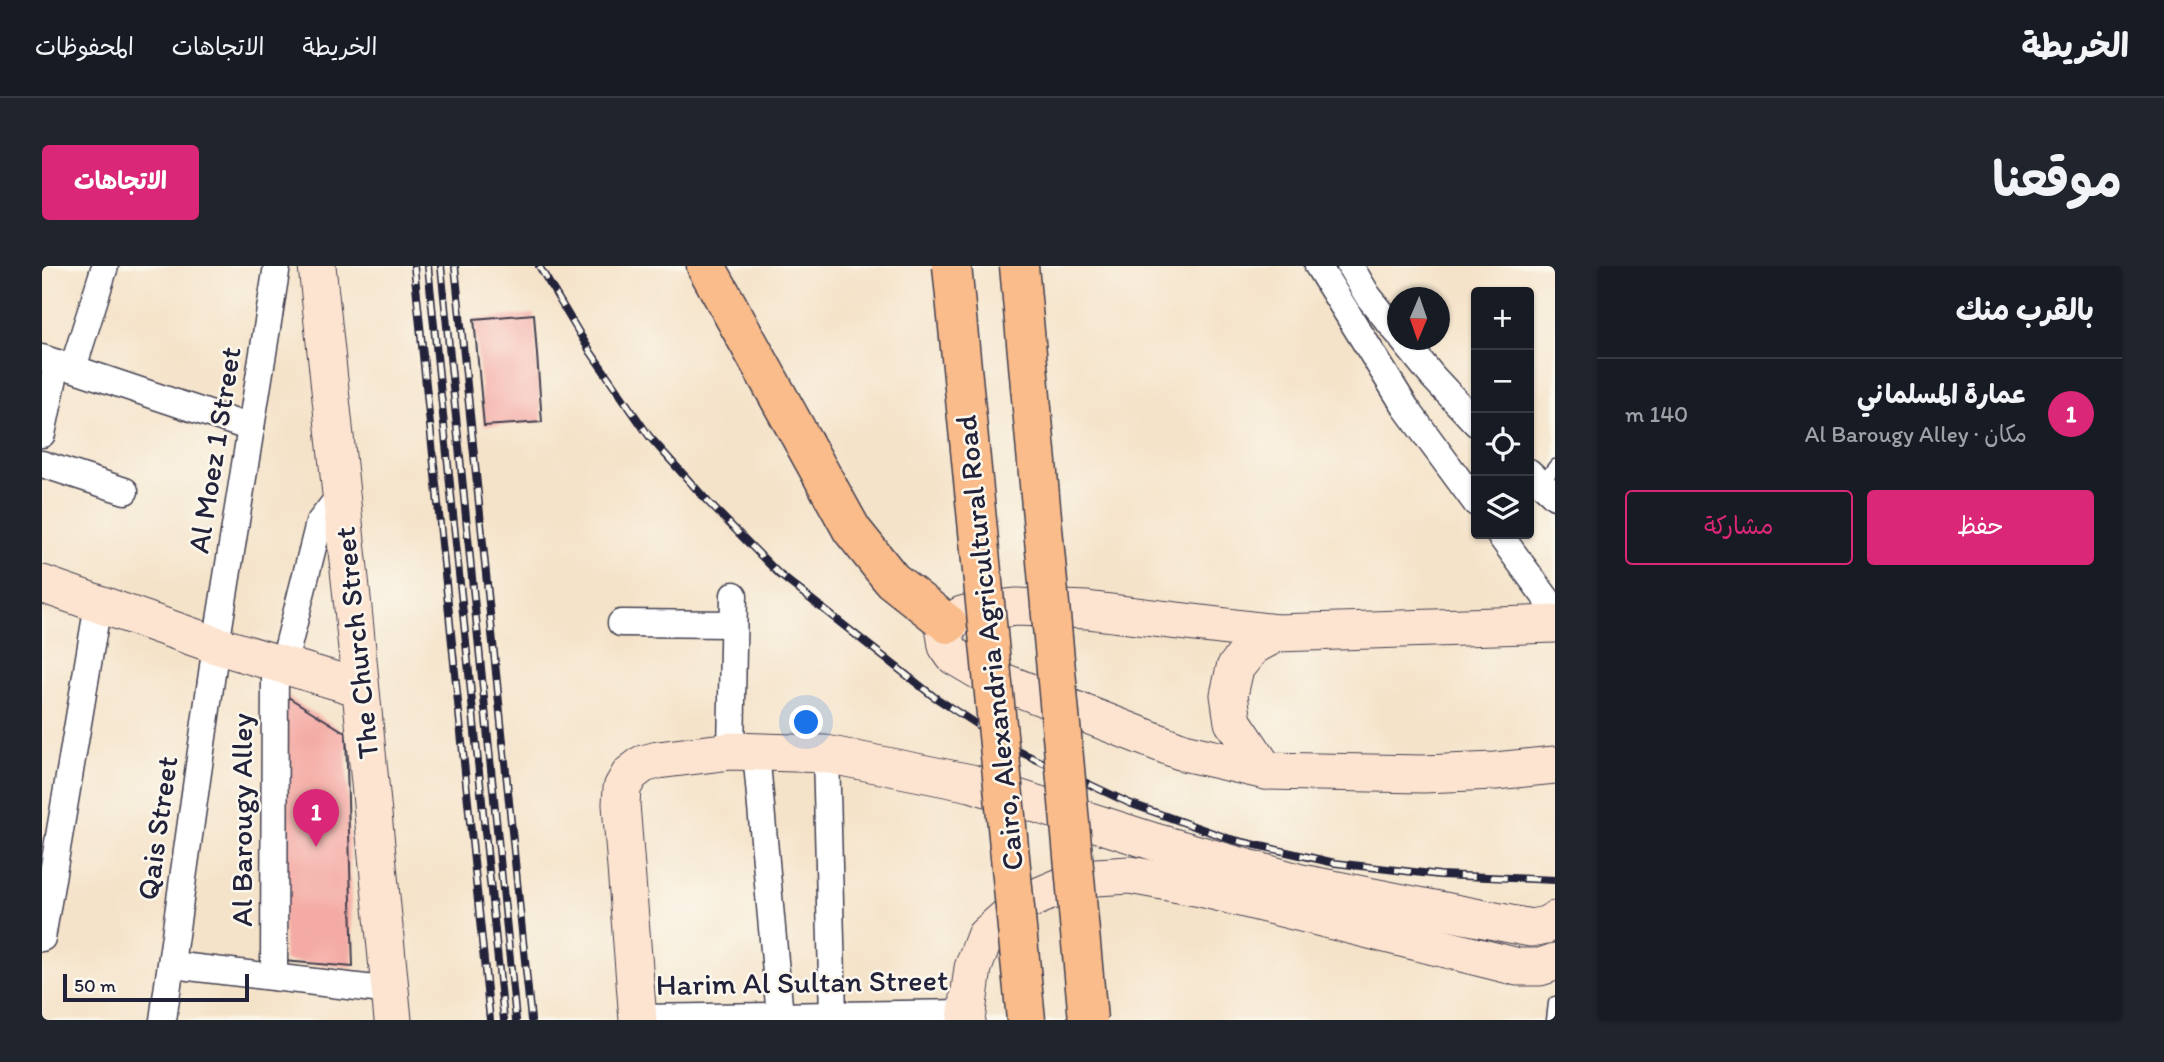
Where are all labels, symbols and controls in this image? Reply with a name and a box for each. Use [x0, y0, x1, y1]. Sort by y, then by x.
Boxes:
text: الخريطة [2022, 26, 2129, 65]
text: المحفوظات [35, 32, 134, 61]
text: الاتجاهات [172, 32, 265, 61]
text: الخريطة [303, 32, 377, 61]
button: الاتجاهات [42, 145, 199, 220]
text: موقعنا [1992, 149, 2122, 208]
north arrow [1387, 287, 1450, 350]
map controls [1471, 287, 1534, 539]
button: + [1471, 287, 1534, 350]
text: بالقرب منك [1956, 291, 2094, 328]
street label: Al Moez 1 Street [179, 344, 249, 556]
button: − [1471, 350, 1534, 413]
text: عمارة المسلماني [1857, 378, 2027, 410]
text: 140 m [1625, 400, 1688, 428]
text: 1 [2066, 400, 2076, 428]
street label: Cairo, Alexandria Agricultural Road [947, 413, 1031, 873]
button: locate [1471, 413, 1534, 476]
text: مكان · Al Barougy Alley [1805, 420, 2027, 448]
button: layers [1471, 476, 1534, 539]
button: مشاركة [1625, 490, 1853, 565]
button: حفظ [1867, 490, 2094, 565]
street label: The Church Street [325, 525, 387, 761]
your location [789, 705, 823, 739]
street label: Al Barougy Alley [223, 713, 260, 927]
street label: Qais Street [129, 754, 185, 902]
pin: 1 [293, 789, 339, 847]
street label: Harim Al Sultan Street [655, 961, 949, 1003]
scale bar [63, 971, 248, 1003]
text: 50 m [74, 974, 116, 997]

